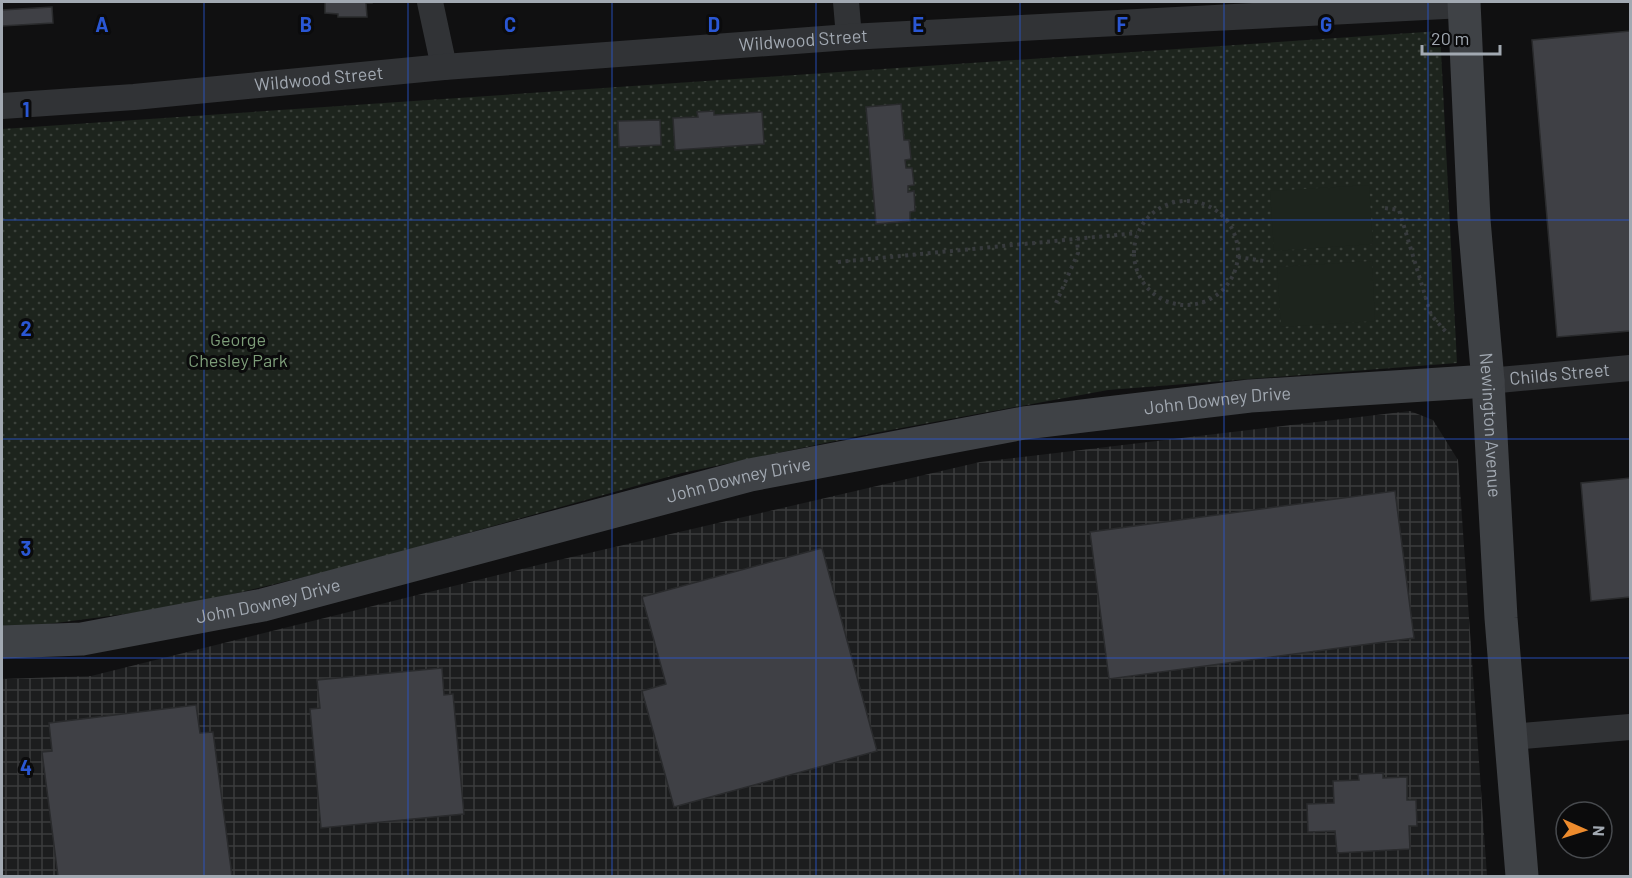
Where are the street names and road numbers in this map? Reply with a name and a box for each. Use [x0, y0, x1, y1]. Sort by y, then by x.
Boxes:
street label: Wildwood Street [738, 24, 868, 55]
street label: Wildwood Street [253, 61, 384, 95]
street label: Newington Avenue [1476, 352, 1506, 498]
street label: Childs Street [1508, 358, 1611, 389]
street label: John Downey Drive [1143, 381, 1292, 419]
street label: John Downey Drive [664, 452, 812, 507]
street label: John Downey Drive [194, 573, 343, 627]

